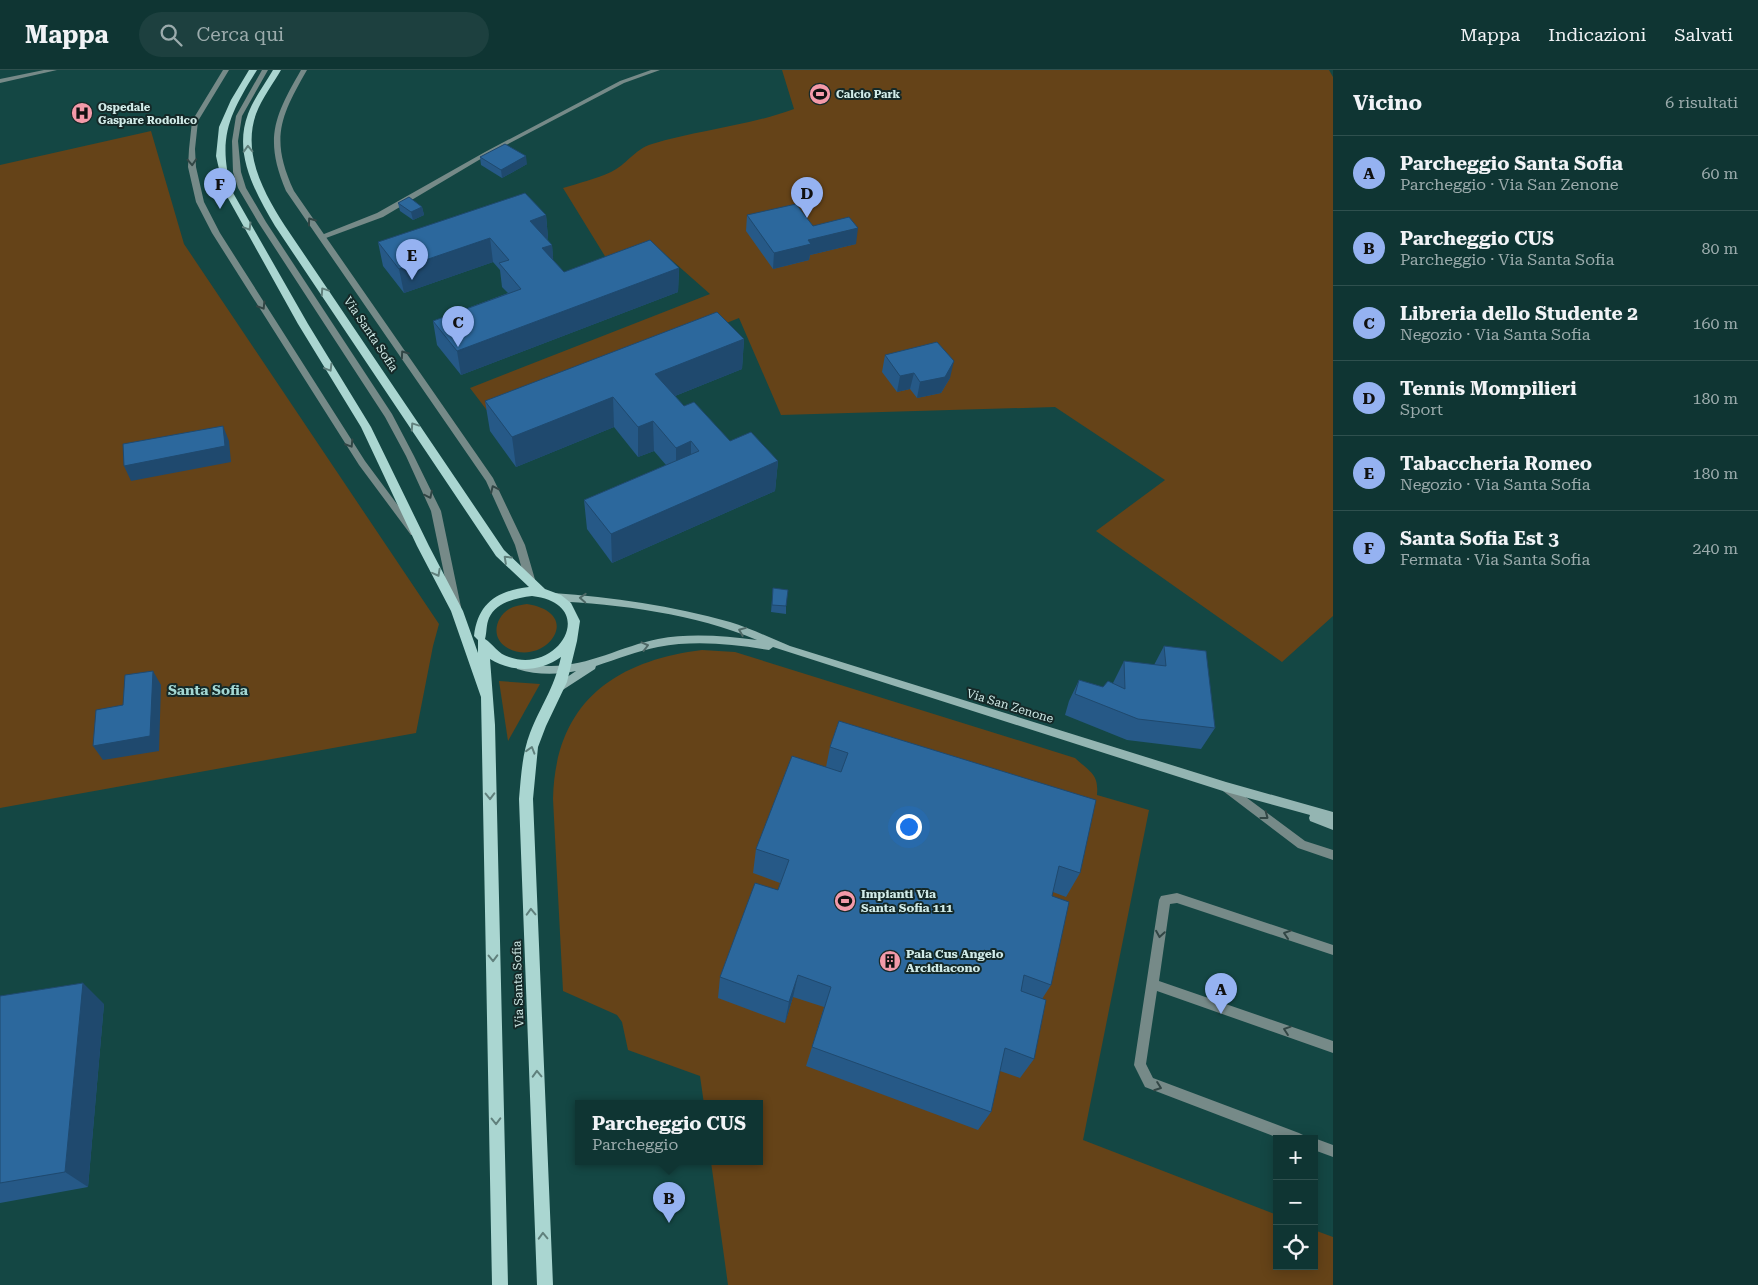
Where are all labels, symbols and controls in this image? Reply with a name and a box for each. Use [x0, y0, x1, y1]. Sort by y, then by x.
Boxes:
search box [139, 12, 489, 57]
text: Mappa [25, 21, 109, 49]
icon: search [157, 21, 185, 49]
text: Cerca qui [197, 23, 284, 46]
text: Mappa [1460, 24, 1520, 45]
text: Indicazioni [1548, 24, 1646, 45]
text: Salvati [1674, 24, 1733, 45]
sports icon: Calcio Park [808, 82, 832, 106]
place label: Calcio Park [836, 88, 900, 101]
text: Vicino [1353, 91, 1422, 115]
text: 6 risultati [1665, 93, 1738, 112]
hospital icon: Ospedale Gaspare Rodolico [70, 101, 94, 125]
place label: Ospedale Gaspare Rodolico [98, 101, 197, 127]
one-way arrow [243, 145, 254, 153]
text: Parcheggio Santa Sofia [1400, 152, 1623, 175]
one-way arrow [187, 158, 198, 166]
text: A [1363, 164, 1375, 183]
text: 60 m [1701, 164, 1738, 183]
pin: F [204, 168, 236, 209]
text: Parcheggio · Via San Zenone [1400, 175, 1619, 194]
pin: D [791, 177, 823, 218]
one-way arrow [309, 218, 317, 227]
one-way arrow [241, 221, 251, 230]
text: Parcheggio CUS [1400, 227, 1554, 250]
pin: E [396, 239, 428, 280]
text: B [1363, 239, 1375, 258]
text: 80 m [1701, 239, 1738, 258]
text: Parcheggio · Via Santa Sofia [1400, 250, 1614, 269]
one-way arrow [321, 287, 330, 297]
street label: Via Santa Sofia [341, 294, 401, 374]
one-way arrow [256, 301, 266, 310]
text: Libreria dello Studente 2 [1400, 302, 1638, 325]
pin: C [442, 306, 474, 347]
text: C [1363, 314, 1375, 333]
text: 160 m [1692, 314, 1738, 333]
text: Negozio · Via Santa Sofia [1400, 325, 1590, 344]
one-way arrow [401, 351, 410, 360]
one-way arrow [323, 362, 333, 371]
text: Tennis Mompilieri [1400, 377, 1577, 400]
text: D [1363, 389, 1375, 408]
text: 180 m [1692, 389, 1738, 408]
text: Sport [1400, 400, 1443, 419]
one-way arrow [411, 422, 421, 431]
one-way arrow [343, 438, 353, 447]
text: Tabaccheria Romeo [1400, 452, 1592, 475]
text: E [1364, 464, 1374, 483]
text: 180 m [1692, 464, 1738, 483]
text: Negozio · Via Santa Sofia [1400, 475, 1590, 494]
one-way arrow [490, 485, 501, 494]
one-way arrow [423, 490, 433, 499]
text: Santa Sofia Est 3 [1400, 527, 1559, 550]
text: F [1364, 539, 1374, 558]
text: 240 m [1692, 539, 1738, 558]
text: Fermata · Via Santa Sofia [1400, 550, 1590, 569]
one-way arrow [503, 556, 512, 565]
one-way arrow [431, 568, 441, 577]
one-way arrow [578, 592, 586, 603]
one-way arrow [738, 626, 746, 636]
one-way arrow [640, 641, 649, 652]
district label: Santa Sofia [168, 682, 249, 698]
street label: Via San Zenone [965, 686, 1056, 726]
one-way arrow [526, 746, 536, 754]
one-way arrow [485, 792, 495, 800]
one-way arrow [1259, 811, 1268, 819]
your location [896, 814, 922, 840]
place label: Impianti Via Santa Sofia 111 [861, 887, 953, 915]
sports icon: Impianti Via Santa Sofia 111 [833, 889, 857, 913]
one-way arrow [525, 907, 536, 915]
one-way arrow [1283, 930, 1291, 940]
one-way arrow [1155, 931, 1166, 939]
street label: Via Santa Sofia [509, 940, 527, 1028]
place label: Pala Cus Angelo Arcidiacono [906, 947, 1004, 975]
building icon: Pala Cus Angelo Arcidiacono [878, 949, 902, 973]
one-way arrow [488, 954, 498, 962]
pin: A [1205, 973, 1237, 1014]
one-way arrow [1283, 1026, 1292, 1036]
one-way arrow [531, 1070, 542, 1078]
one-way arrow [1153, 1081, 1162, 1091]
popup [575, 1100, 763, 1165]
text: Parcheggio CUS [592, 1112, 746, 1135]
one-way arrow [491, 1117, 502, 1125]
text: Parcheggio [592, 1135, 678, 1154]
map controls [1273, 1135, 1318, 1270]
button: + [1273, 1135, 1318, 1180]
button: − [1273, 1180, 1318, 1225]
pin: B [653, 1182, 685, 1223]
button: locate [1273, 1225, 1318, 1270]
one-way arrow [538, 1232, 548, 1240]

